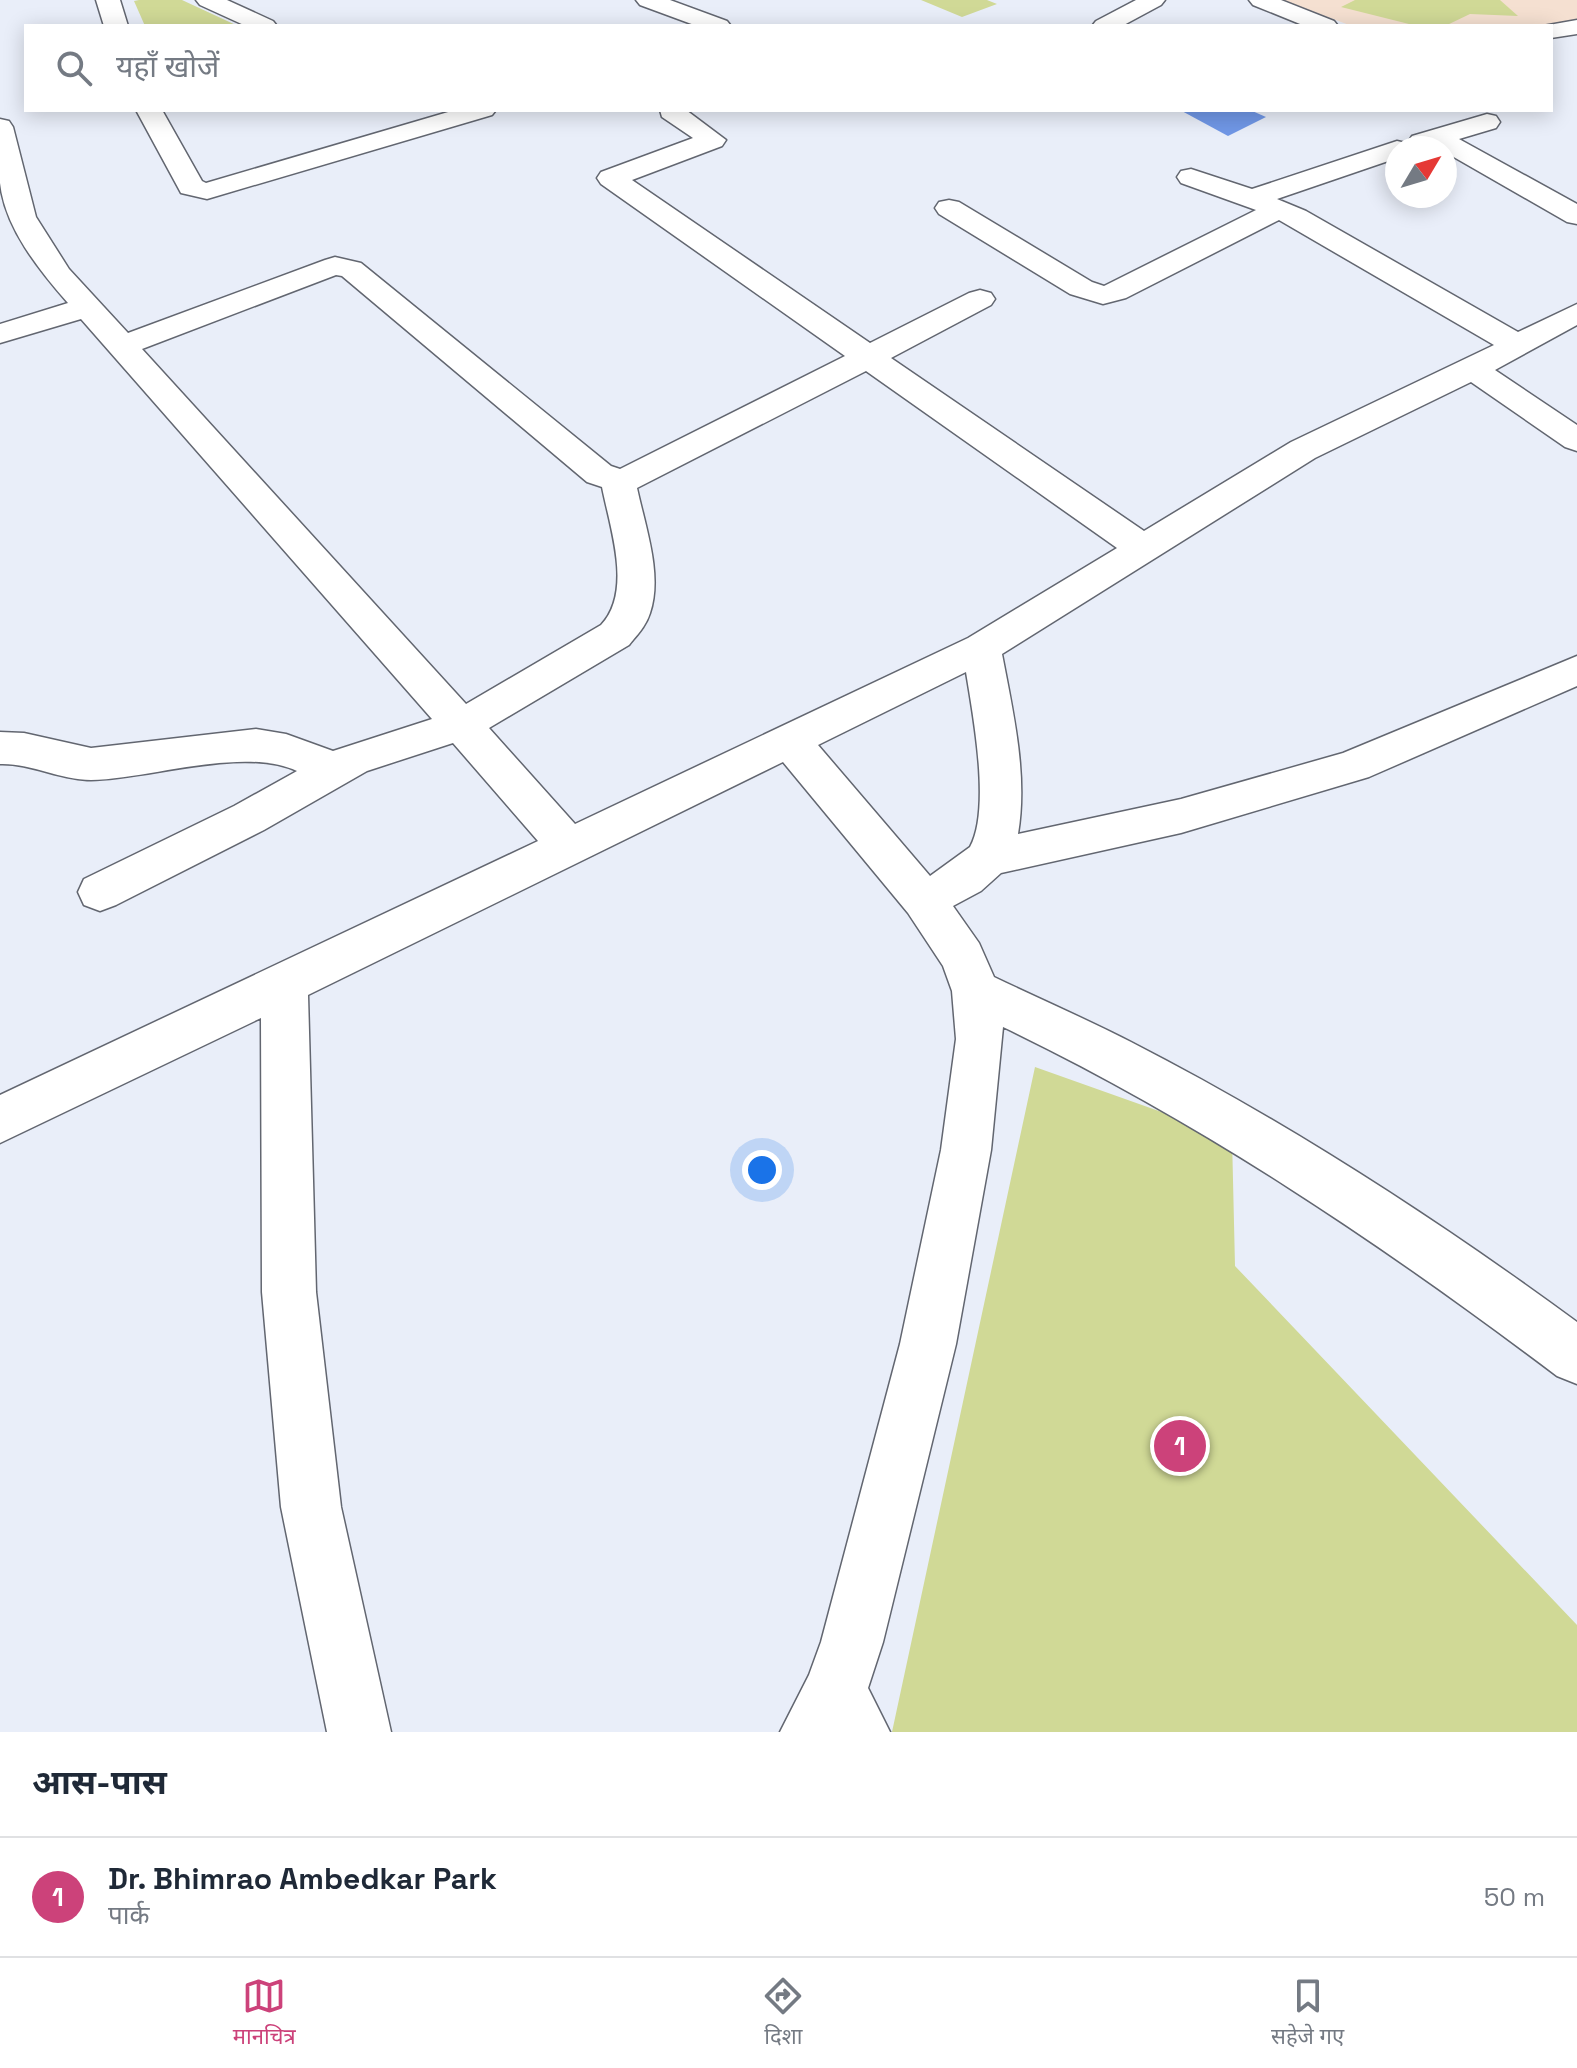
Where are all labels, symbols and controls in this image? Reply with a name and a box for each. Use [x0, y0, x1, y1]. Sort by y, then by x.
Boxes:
search box [24, 24, 1553, 112]
icon: search [52, 46, 96, 90]
text: यहाँ खोजें [116, 47, 219, 86]
north arrow [1385, 136, 1457, 208]
your location [742, 1150, 782, 1190]
pin: 1 [1154, 1416, 1206, 1476]
text: आस-पास [32, 1761, 167, 1804]
text: Dr. Bhimrao Ambedkar Park [108, 1859, 497, 1898]
text: 1 [52, 1880, 64, 1914]
text: 50 m [1484, 1880, 1545, 1914]
text: पार्क [108, 1898, 149, 1932]
tab: मानचित्र [233, 1974, 296, 2053]
tab: दिशा [761, 1974, 805, 2053]
tab: सहेजे गए [1271, 1974, 1344, 2053]

